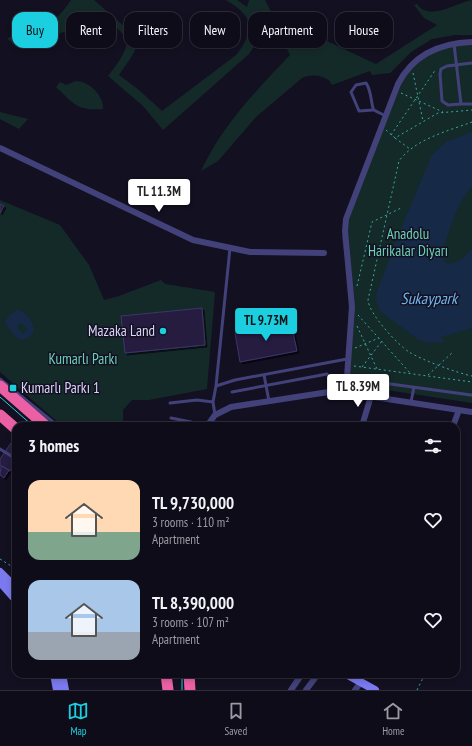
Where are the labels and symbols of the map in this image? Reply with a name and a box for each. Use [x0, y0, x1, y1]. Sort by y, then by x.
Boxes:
pin: TL 11.3M [118, 179, 200, 213]
park label: Anadolu Harikalar Diyarı [368, 224, 448, 260]
water label: Sukaypark [401, 288, 459, 308]
pin: TL 9.73M [225, 308, 307, 342]
place label: Mazaka Land [88, 321, 155, 340]
marker: Mazaka Land [158, 326, 168, 336]
park label: Kumarlı Parkı [49, 349, 117, 368]
pin: TL 8.39M [317, 374, 399, 408]
place label: Kumarlı Parkı 1 [21, 378, 100, 397]
marker: Kumarlı Parkı 1 [8, 383, 18, 393]

